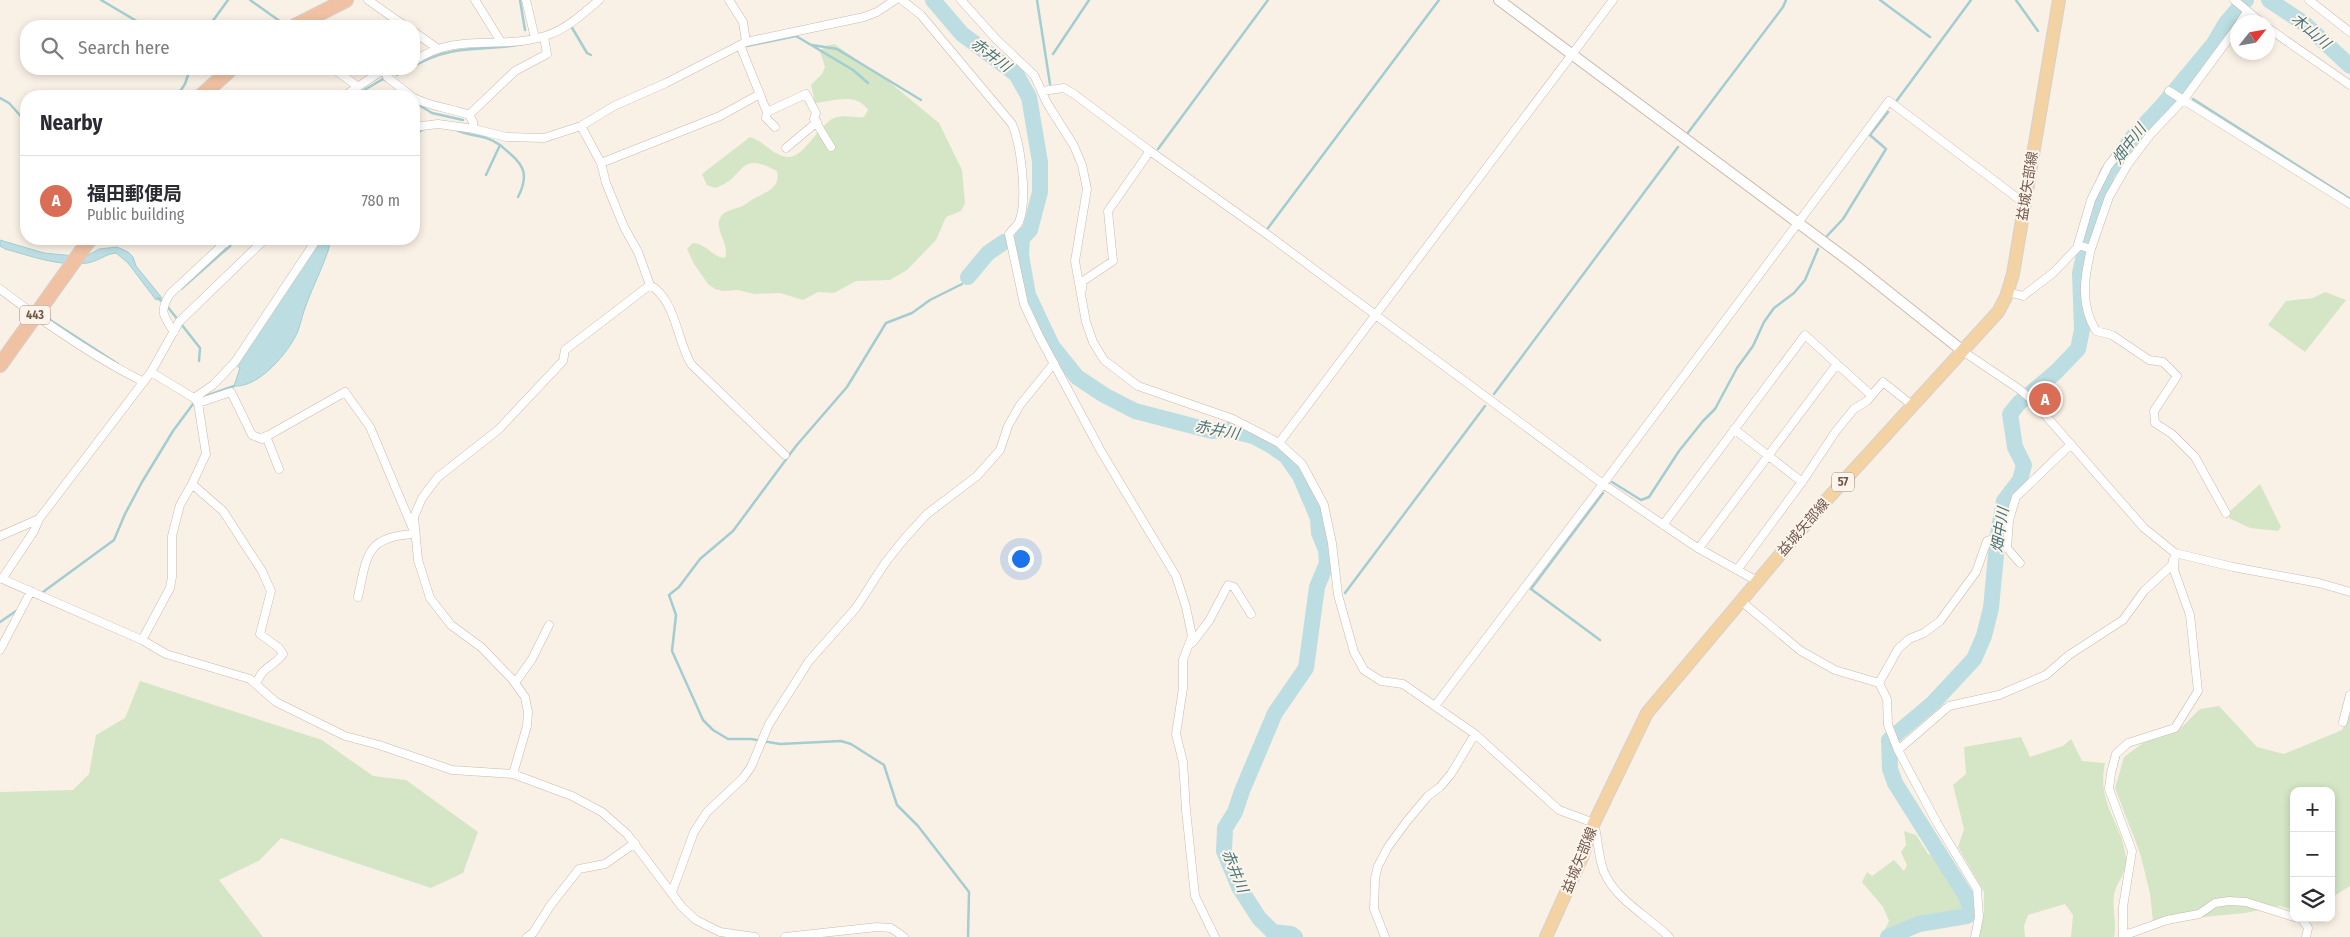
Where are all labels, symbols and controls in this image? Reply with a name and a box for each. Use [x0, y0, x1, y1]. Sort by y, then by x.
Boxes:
water label: 木山川 [2288, 10, 2336, 54]
north arrow [2230, 15, 2275, 60]
search box [20, 20, 420, 75]
icon: search [38, 34, 66, 62]
water label: 赤井川 [968, 34, 1016, 77]
text: Search here [78, 36, 170, 59]
text: Nearby [40, 110, 102, 136]
water label: 畑中川 [2108, 119, 2151, 167]
street label: 益城矢部線 [2014, 150, 2041, 222]
text: 福田郵便局 [87, 182, 182, 205]
text: A [52, 191, 60, 210]
text: 780 m [361, 191, 400, 210]
text: Public building [87, 205, 184, 224]
road number: 443 [20, 306, 50, 324]
pin: A [2029, 380, 2061, 418]
water label: 赤井川 [1193, 417, 1243, 444]
road number: 57 [1832, 472, 1854, 492]
street label: 益城矢部線 [1774, 495, 1833, 559]
water label: 畑中川 [1988, 504, 2013, 554]
your location [1008, 546, 1034, 572]
map controls [2290, 787, 2335, 922]
button: + [2290, 787, 2335, 832]
street label: 益城矢部線 [1558, 825, 1600, 896]
button: − [2290, 832, 2335, 877]
water label: 赤井川 [1218, 847, 1253, 897]
button: layers [2290, 877, 2335, 922]

